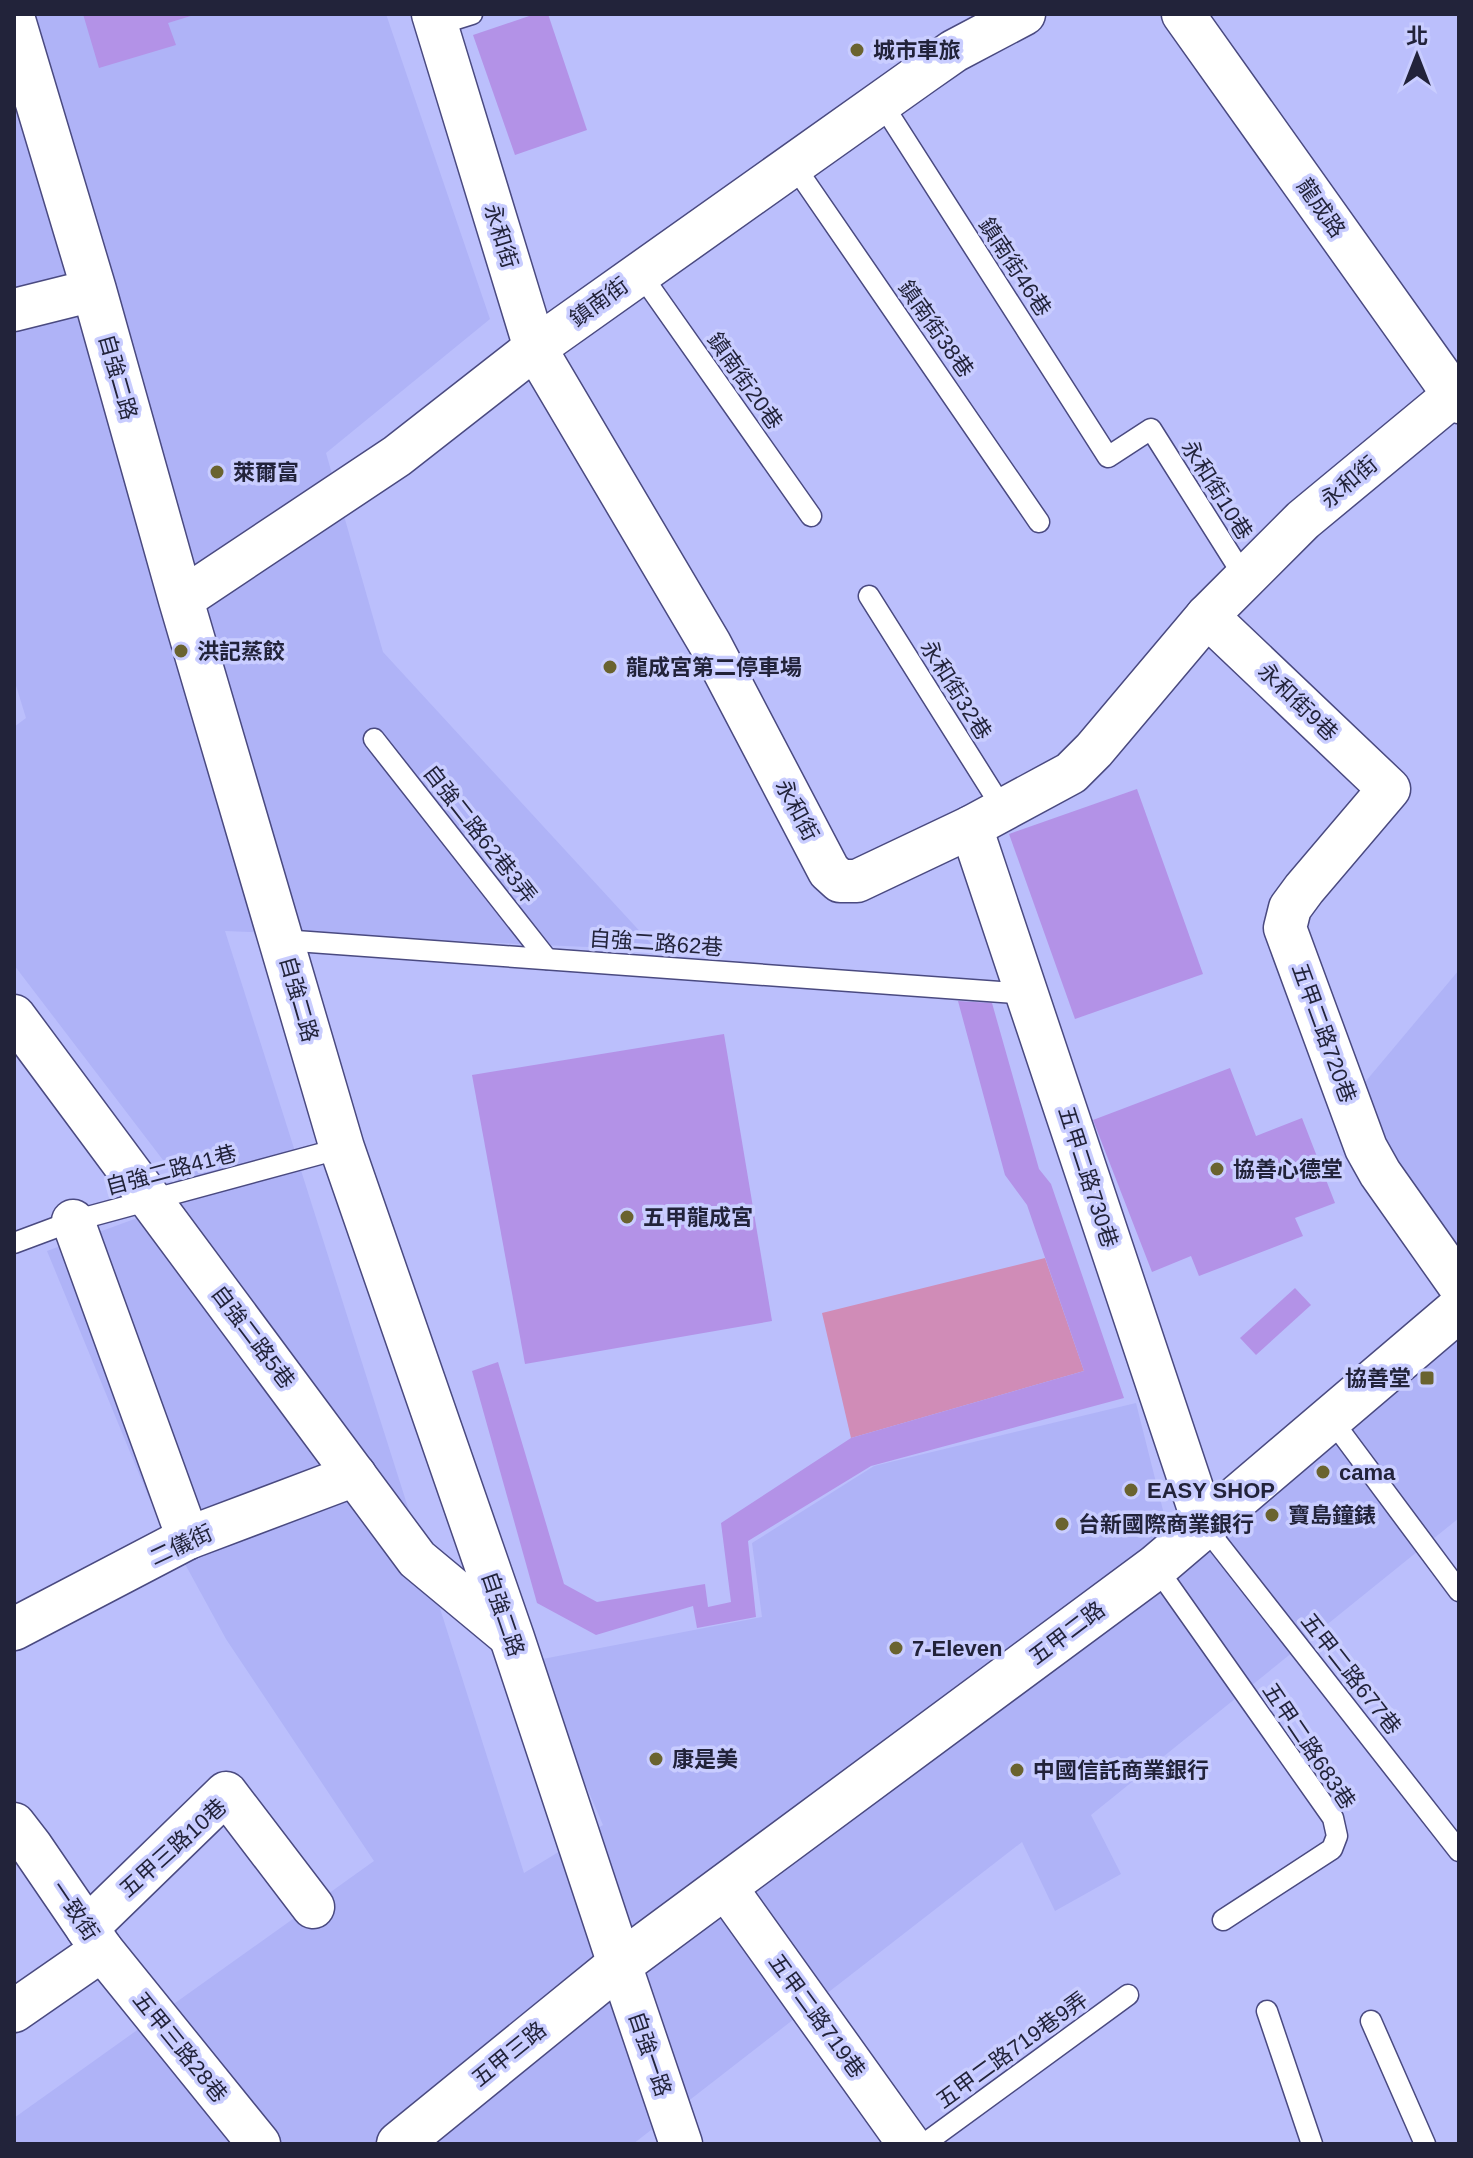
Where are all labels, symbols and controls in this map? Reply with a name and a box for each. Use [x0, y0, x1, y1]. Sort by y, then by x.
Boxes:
north arrow [1377, 16, 1457, 96]
text: 北 [1406, 24, 1428, 49]
place label: 城市車旅 [873, 38, 961, 63]
marker: 城市車旅 [848, 41, 866, 59]
street label: 龍成路 [1292, 174, 1350, 242]
street label: 永和街 [479, 201, 523, 271]
street label: 鎮南街46巷 [974, 213, 1056, 321]
street label: 鎮南街 [565, 272, 633, 332]
street label: 鎮南街38巷 [894, 276, 978, 382]
street label: 鎮南街20巷 [703, 328, 787, 434]
street label: 自強二路 [94, 331, 142, 423]
street label: 永和街10巷 [1177, 436, 1257, 544]
street label: 永和街 [1316, 451, 1382, 513]
place label: 萊爾富 [233, 460, 299, 485]
marker: 萊爾富 [208, 463, 226, 481]
street label: 永和街32巷 [916, 636, 996, 744]
place label: 洪記蒸餃 [197, 639, 285, 664]
marker: 洪記蒸餃 [172, 642, 190, 660]
place label: 龍成宮第二停車場 [626, 655, 802, 680]
marker: 龍成宮第二停車場 [601, 658, 619, 676]
street label: 永和街9巷 [1253, 658, 1343, 746]
street label: 自強二路62巷3弄 [418, 760, 542, 908]
street label: 永和街 [770, 775, 824, 845]
street label: 自強二路62巷 [588, 926, 724, 960]
street label: 自強二路 [275, 953, 323, 1045]
street label: 五甲二路720巷 [1287, 960, 1361, 1106]
street label: 五甲二路730巷 [1053, 1103, 1123, 1251]
street label: 自強二路41巷 [103, 1141, 239, 1199]
place label: 協善心德堂 [1233, 1157, 1343, 1182]
marker: 協善心德堂 [1208, 1160, 1226, 1178]
place label: 五甲龍成宮 [643, 1205, 753, 1230]
marker: 五甲龍成宮 [618, 1208, 636, 1226]
street label: 自強二路5巷 [206, 1281, 300, 1393]
place label: 協善堂 [1345, 1366, 1411, 1391]
marker: 協善堂 [1418, 1369, 1436, 1387]
place label: cama [1339, 1460, 1396, 1485]
marker: cama [1314, 1463, 1332, 1481]
place label: EASY SHOP [1147, 1478, 1275, 1503]
marker: EASY SHOP [1122, 1481, 1140, 1499]
place label: 寶島鐘錶 [1288, 1503, 1376, 1528]
marker: 寶島鐘錶 [1263, 1506, 1281, 1524]
place label: 台新國際商業銀行 [1078, 1512, 1254, 1537]
marker: 台新國際商業銀行 [1053, 1515, 1071, 1533]
street label: 二儀街 [146, 1520, 216, 1570]
street label: 自強二路 [477, 1568, 529, 1660]
street label: 五甲二路 [1024, 1597, 1110, 1669]
street label: 五甲二路677巷 [1296, 1608, 1406, 1740]
place label: 7-Eleven [912, 1636, 1003, 1661]
marker: 7-Eleven [887, 1639, 905, 1657]
street label: 五甲二路683巷 [1258, 1678, 1360, 1814]
place label: 康是美 [672, 1747, 738, 1772]
marker: 康是美 [647, 1750, 665, 1768]
place label: 中國信託商業銀行 [1033, 1758, 1209, 1783]
marker: 中國信託商業銀行 [1008, 1761, 1026, 1779]
street label: 五甲三路10巷 [115, 1794, 231, 1902]
street label: 一致街 [46, 1877, 104, 1945]
street label: 五甲二路719巷 [764, 1949, 870, 2083]
street label: 五甲三路28巷 [128, 1987, 232, 2107]
street label: 五甲二路719巷9弄 [931, 1987, 1093, 2113]
street label: 自強一路 [624, 2008, 676, 2100]
street label: 五甲三路 [467, 2017, 551, 2091]

